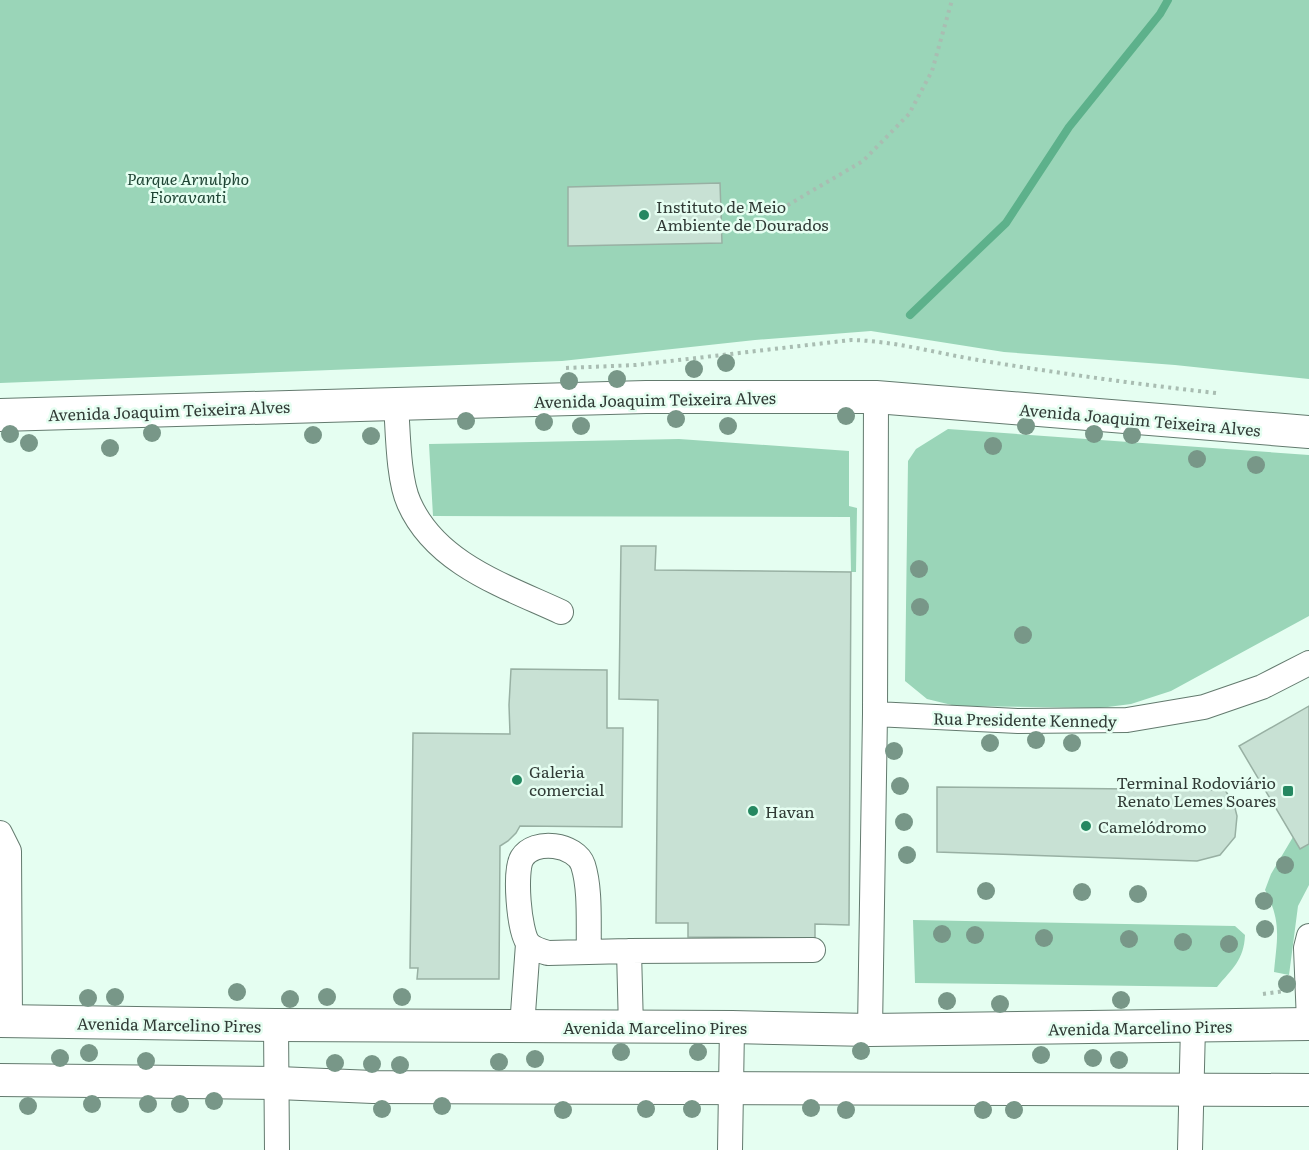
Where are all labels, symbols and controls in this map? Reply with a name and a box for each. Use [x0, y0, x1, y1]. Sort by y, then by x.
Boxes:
park label: Parque Arnulpho Fioravanti [127, 166, 249, 208]
place label: Instituto de Meio Ambiente de Dourados [656, 194, 829, 236]
marker: Instituto de Meio Ambiente de Dourados [637, 208, 651, 222]
street label: Avenida Joaquim Teixeira Alves [534, 385, 776, 413]
street label: Avenida Joaquim Teixeira Alves [48, 394, 290, 426]
street label: Avenida Joaquim Teixeira Alves [1018, 396, 1262, 442]
street label: Rua Presidente Kennedy [933, 705, 1118, 733]
place label: Galeria comercial [529, 759, 604, 801]
place label: Terminal Rodoviário Renato Lemes Soares [1116, 770, 1276, 812]
marker: Galeria comercial [510, 773, 524, 787]
marker: Terminal Rodoviário Renato Lemes Soares [1281, 784, 1295, 798]
place label: Havan [765, 799, 815, 823]
marker: Havan [746, 804, 760, 818]
place label: Camelódromo [1098, 814, 1207, 838]
marker: Camelódromo [1079, 819, 1093, 833]
street label: Avenida Marcelino Pires [77, 1010, 261, 1038]
street label: Avenida Marcelino Pires [1048, 1013, 1232, 1041]
street label: Avenida Marcelino Pires [563, 1015, 747, 1039]

